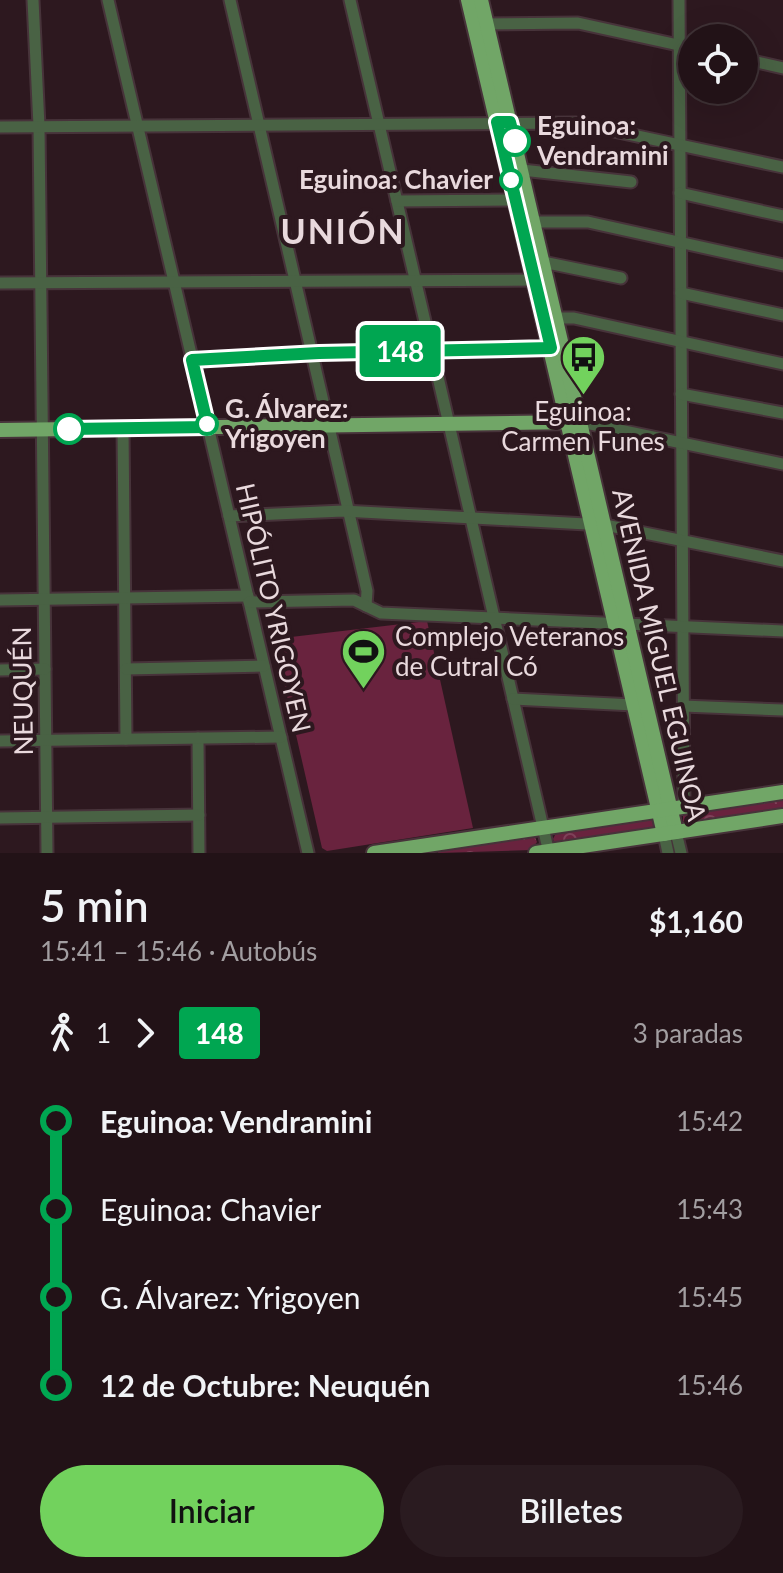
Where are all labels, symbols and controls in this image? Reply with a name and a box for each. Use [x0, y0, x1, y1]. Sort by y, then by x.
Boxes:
map controls [678, 24, 758, 104]
button: locate [678, 24, 758, 104]
place label: Eguinoa: Vendramini [536, 109, 669, 171]
marker: Eguinoa: Vendramini [500, 126, 530, 156]
place label: Eguinoa: Chavier [299, 163, 493, 195]
marker: Eguinoa: Chavier [500, 169, 522, 191]
district label: UNIÓN [280, 210, 406, 251]
line badge: 148 [354, 325, 446, 377]
bus stop icon: Eguinoa: Carmen Funes [559, 333, 607, 396]
text: 148 [376, 334, 424, 368]
place label: G. Álvarez: Yrigoyen [224, 392, 348, 454]
place label: Eguinoa: Carmen Funes [501, 395, 665, 457]
marker: G. Álvarez: Yrigoyen [196, 413, 218, 435]
unlabelled marker [54, 414, 84, 444]
street label: HIPÓLITO YRIGOYEN [230, 480, 318, 736]
street label: AVENIDA MIGUEL EGUINOA [606, 485, 714, 824]
place label: Complejo Veteranos de Cutral Có [395, 620, 624, 682]
street label: NEUQUÉN [5, 626, 39, 756]
sports icon: Complejo Veteranos de Cutral Có [340, 628, 388, 691]
text: 5 min [40, 879, 149, 931]
text: $1,160 [649, 903, 743, 939]
text: 15:41 – 15:46 · Autobús [40, 935, 317, 967]
icon: walk [40, 1011, 84, 1055]
icon: forward [123, 1011, 167, 1055]
text: 148 [195, 1016, 244, 1050]
text: 1 [96, 1017, 111, 1049]
text: 3 paradas [633, 1017, 743, 1049]
text: Eguinoa: Vendramini [100, 1103, 372, 1139]
text: 15:42 [676, 1105, 743, 1137]
text: Eguinoa: Chavier [100, 1191, 321, 1227]
text: 15:43 [676, 1193, 743, 1225]
text: G. Álvarez: Yrigoyen [100, 1279, 361, 1315]
text: 15:45 [676, 1281, 743, 1313]
text: 12 de Octubre: Neuquén [100, 1367, 430, 1403]
text: 15:46 [676, 1369, 743, 1401]
button: Iniciar [40, 1465, 384, 1557]
button: Billetes [400, 1465, 743, 1557]

